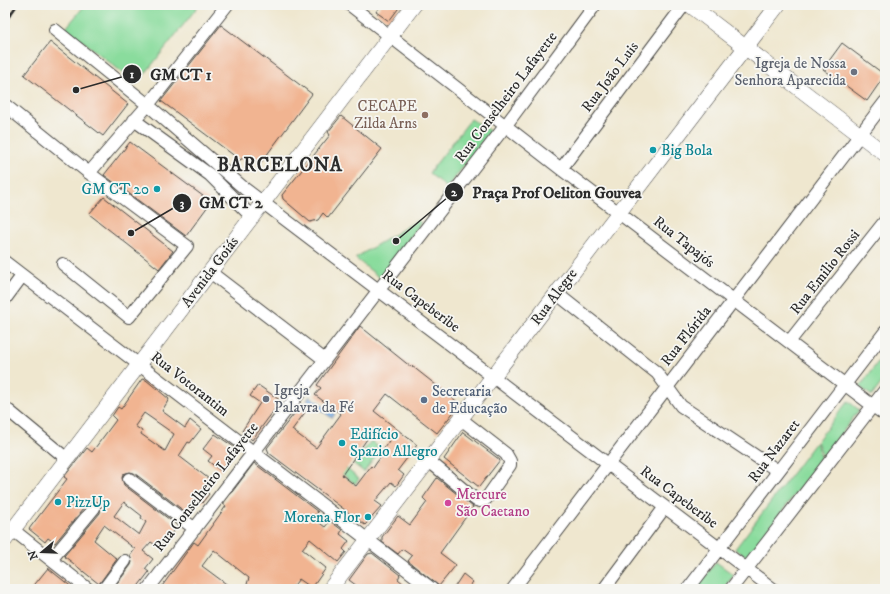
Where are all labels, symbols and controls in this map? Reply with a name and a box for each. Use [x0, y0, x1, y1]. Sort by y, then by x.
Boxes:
street label: Rua Conselheiro Lafayette [451, 28, 561, 166]
street label: Rua João Luis [577, 38, 643, 116]
place label: Igreja de Nossa Senhora Aparecida [734, 54, 847, 90]
callout: GM CT 1 [122, 60, 219, 88]
text: GM CT 1 [150, 65, 212, 85]
text: 1 [130, 67, 135, 82]
marker: Igreja de Nossa Senhora Aparecida [849, 67, 859, 77]
place label: CECAPE Zilda Arns [354, 97, 417, 133]
marker: CECAPE Zilda Arns [420, 110, 430, 120]
place label: Big Bola [661, 141, 713, 160]
marker: Big Bola [648, 145, 658, 155]
district label: BARCELONA [217, 154, 343, 177]
callout: Praça Prof Oeliton Gouvea [444, 178, 650, 206]
place label: GM CT 20 [82, 180, 149, 199]
text: Praça Prof Oeliton Gouvea [472, 183, 643, 203]
marker: GM CT 20 [152, 184, 162, 194]
text: 2 [451, 185, 458, 200]
callout: GM CT 2 [172, 189, 271, 217]
text: GM CT 2 [199, 193, 264, 213]
text: 3 [180, 196, 185, 211]
street label: Rua Tapajós [649, 212, 719, 272]
street label: Rua Emilio Rossi [786, 226, 864, 318]
street label: Avenida Goiás [177, 233, 243, 311]
street label: Rua Capeberibe [378, 265, 464, 337]
street label: Rua Alegre [527, 265, 581, 329]
street label: Rua Flórida [657, 302, 716, 370]
street label: Rua Votorantim [147, 347, 233, 421]
place label: Igreja Palavra da Fé [274, 381, 355, 417]
place label: Secretaria de Educação [432, 382, 507, 418]
marker: Igreja Palavra da Fé [261, 394, 271, 404]
marker: Secretaria de Educação [419, 395, 429, 405]
street label: Rua Nazaret [744, 415, 804, 487]
street label: Rua Conselheiro Lafayette [150, 418, 262, 556]
place label: Edifício Spazio Allegro [350, 425, 438, 461]
marker: Edifício Spazio Allegro [337, 438, 347, 448]
street label: Rua Capeberibe [636, 461, 722, 533]
place label: Mercure São Caetano [456, 485, 530, 521]
place label: PizzUp [66, 493, 110, 512]
marker: PizzUp [53, 497, 63, 507]
marker: Mercure São Caetano [443, 498, 453, 508]
place label: Morena Flor [284, 508, 360, 527]
marker: Morena Flor [363, 512, 373, 522]
north arrow [22, 532, 62, 572]
text: N [25, 548, 42, 561]

